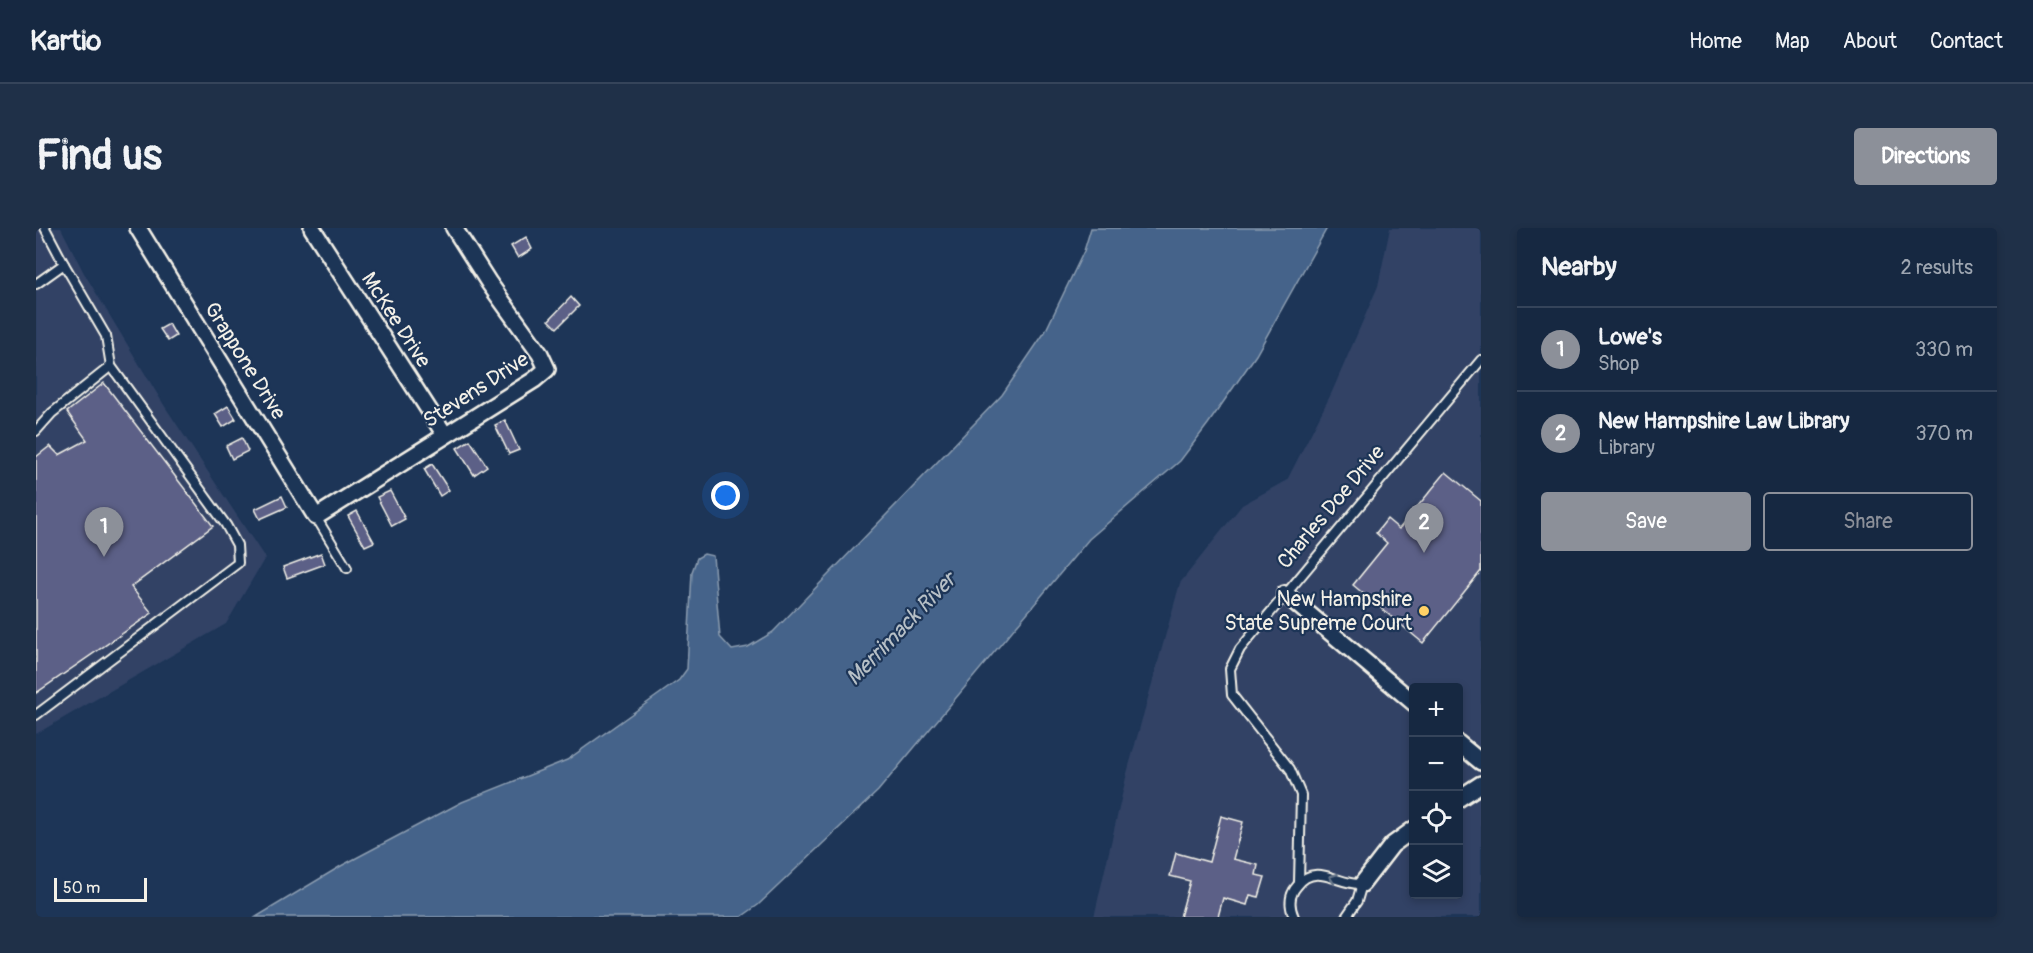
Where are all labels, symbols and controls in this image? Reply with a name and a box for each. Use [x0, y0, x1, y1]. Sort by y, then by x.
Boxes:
text: Kartio [30, 24, 101, 59]
text: Home [1689, 28, 1742, 55]
text: Map [1775, 28, 1810, 55]
text: About [1843, 28, 1897, 55]
text: Contact [1930, 28, 2003, 55]
button: Directions [1854, 128, 1997, 185]
text: Find us [36, 130, 162, 182]
text: Nearby [1541, 251, 1617, 283]
text: 2 results [1901, 255, 1973, 280]
street label: McKee Drive [355, 267, 437, 373]
street label: Grappone Drive [198, 297, 292, 425]
text: Lowe's [1598, 323, 1662, 351]
text: 1 [1557, 337, 1564, 362]
text: 330 m [1915, 337, 1973, 362]
street label: Stevens Drive [418, 345, 535, 434]
text: Shop [1598, 351, 1639, 376]
text: New Hampshire Law Library [1598, 407, 1849, 435]
text: 2 [1555, 421, 1566, 446]
text: 370 m [1916, 421, 1973, 446]
text: Library [1598, 435, 1655, 460]
street label: Charles Doe Drive [1271, 439, 1391, 574]
your location [711, 481, 740, 510]
button: Save [1541, 492, 1751, 551]
button: Share [1763, 492, 1973, 551]
pin: 2 [1404, 504, 1444, 553]
pin: 1 [84, 508, 124, 557]
water label: Merrimack River [840, 564, 964, 691]
place label: New Hampshire State Supreme Court [1225, 586, 1413, 637]
marker: New Hampshire State Supreme Court [1417, 604, 1431, 618]
map controls [1409, 683, 1463, 899]
button: + [1409, 683, 1463, 737]
button: − [1409, 737, 1463, 791]
button: locate [1409, 791, 1463, 845]
button: layers [1409, 845, 1463, 899]
one-way arrow [1328, 873, 1339, 885]
scale bar [54, 875, 147, 902]
text: 50 m [63, 878, 100, 898]

